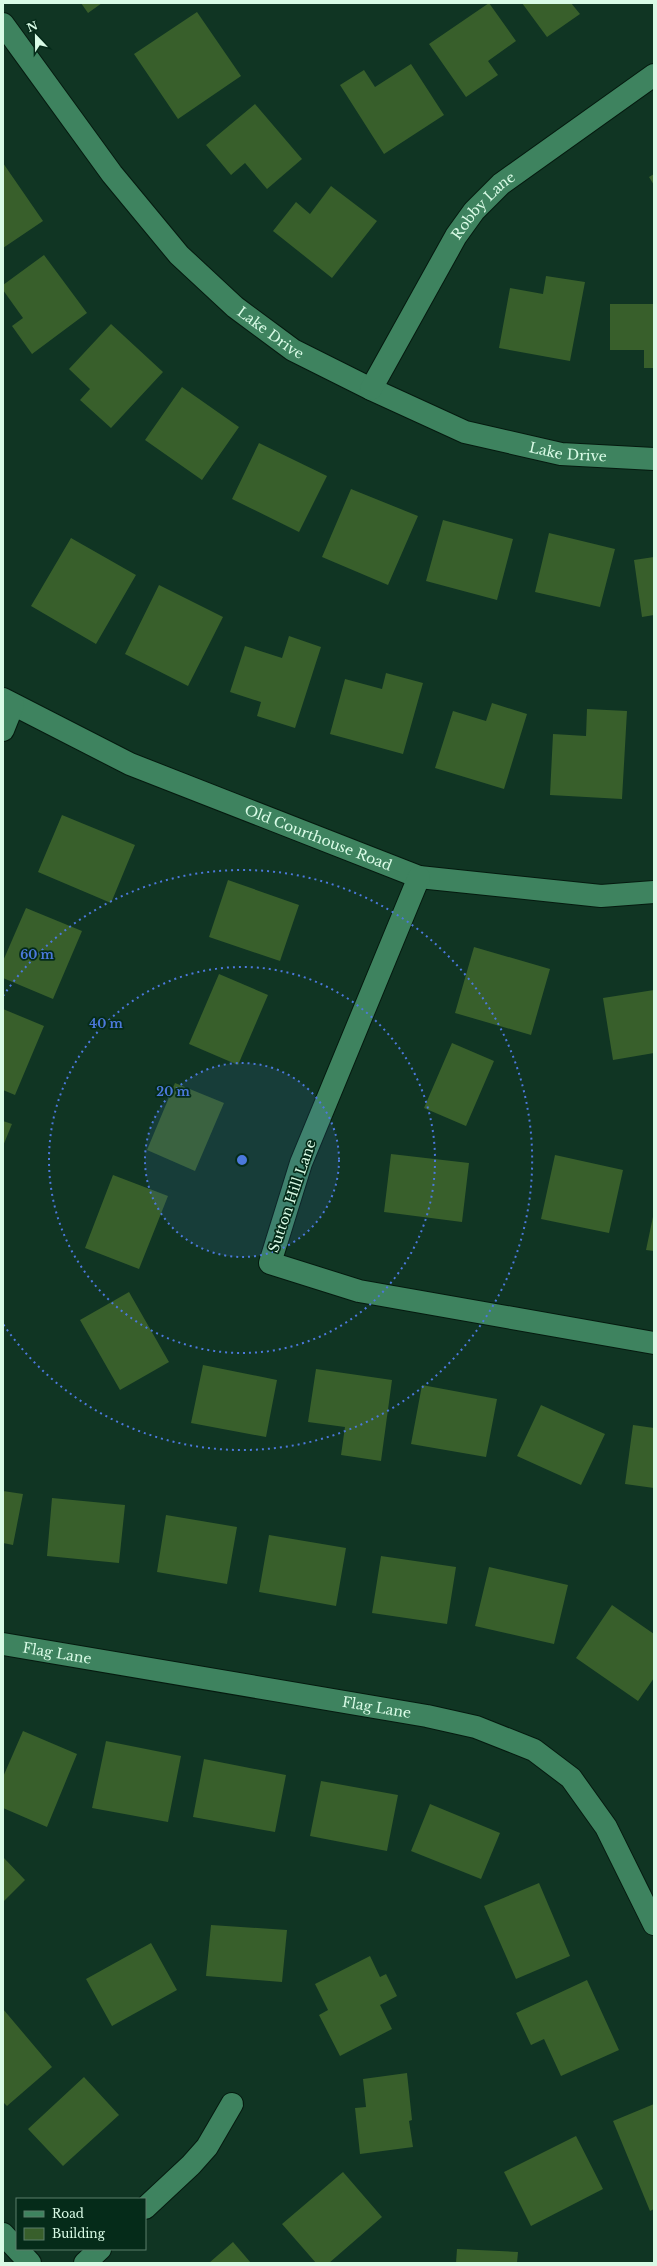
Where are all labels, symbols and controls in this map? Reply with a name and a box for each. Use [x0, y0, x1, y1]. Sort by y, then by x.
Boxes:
north arrow [16, 16, 56, 56]
text: N [25, 18, 40, 35]
street label: Robby Lane [447, 168, 519, 243]
street label: Lake Drive [234, 303, 307, 363]
street label: Lake Drive [527, 438, 607, 465]
street label: Old Courthouse Road [242, 801, 395, 875]
text: 60 m [20, 947, 55, 962]
text: 40 m [89, 1016, 123, 1031]
text: 20 m [156, 1084, 190, 1099]
street label: Sutton Hill Lane [264, 1137, 320, 1255]
centre of rings [235, 1153, 249, 1167]
street label: Flag Lane [21, 1639, 93, 1668]
street label: Flag Lane [341, 1693, 412, 1722]
legend [16, 2198, 146, 2250]
text: Road [52, 2206, 84, 2221]
text: Building [52, 2226, 106, 2241]

